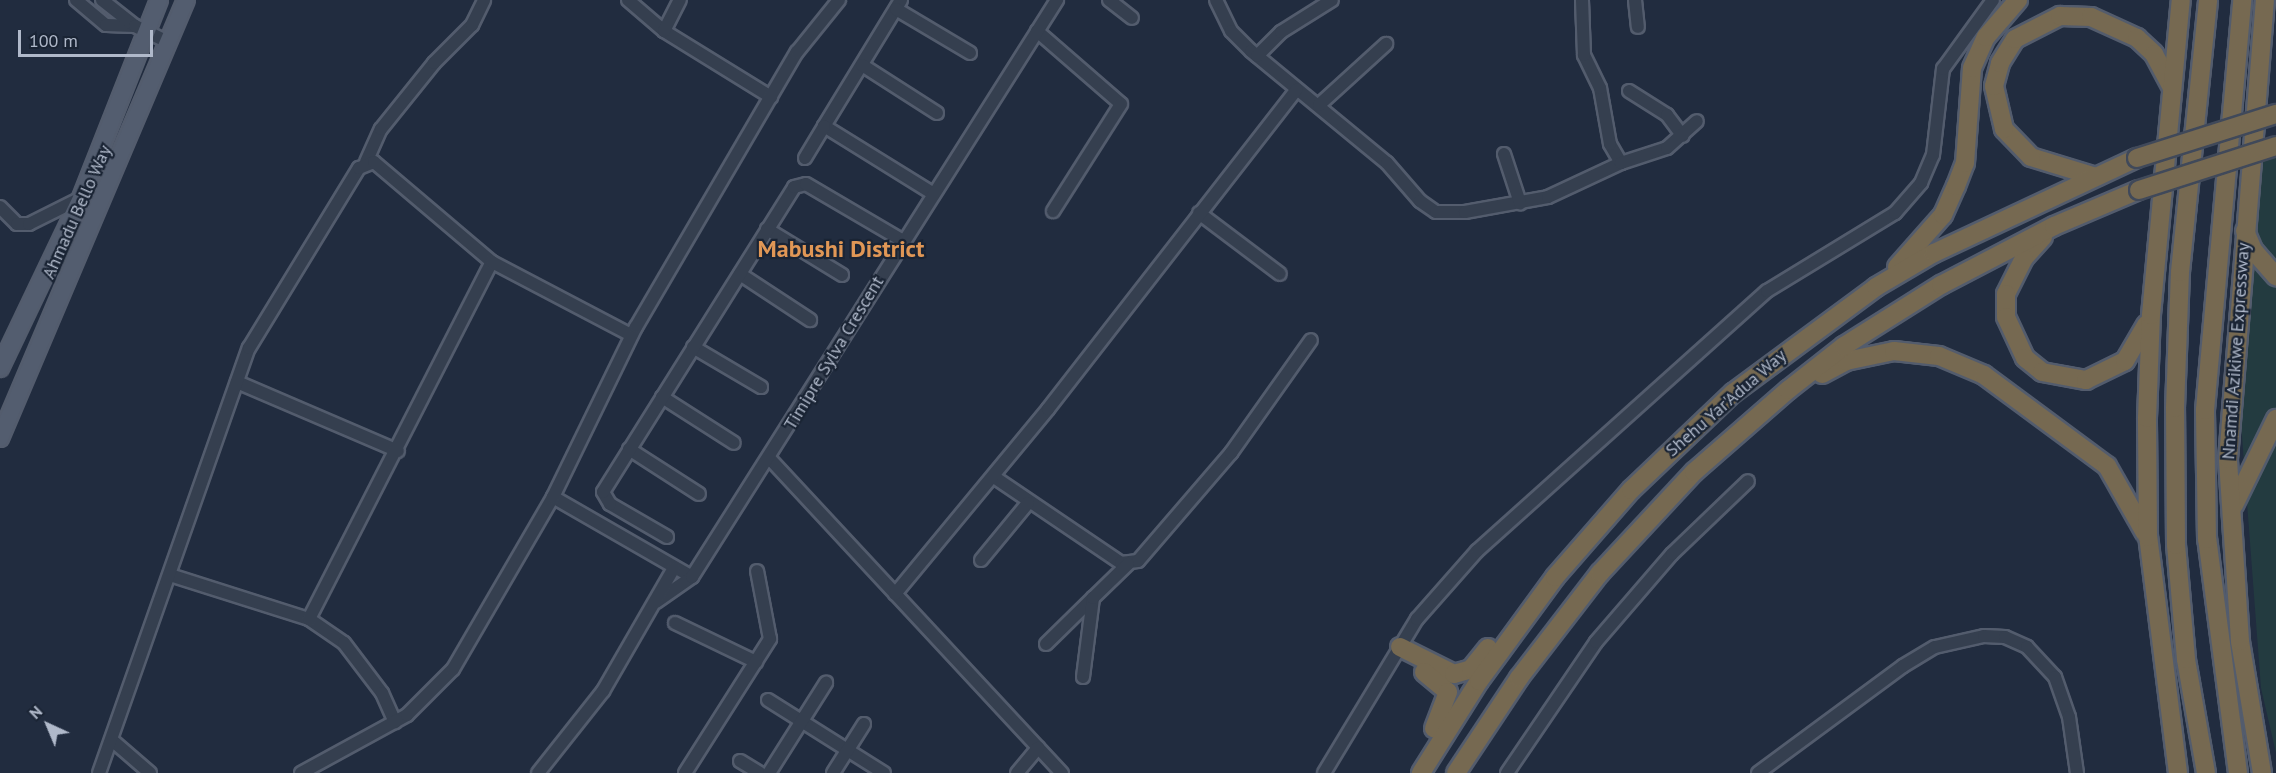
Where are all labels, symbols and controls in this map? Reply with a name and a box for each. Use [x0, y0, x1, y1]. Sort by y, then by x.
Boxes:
scale bar [21, 18, 156, 56]
text: 100 m [29, 29, 78, 52]
street label: Ahmadu Bello Way [38, 142, 116, 282]
district label: Mabushi District [758, 235, 924, 263]
street label: Nnamdi Azikiwe Expressway [2218, 242, 2254, 460]
street label: Timipre Sylva Crescent [780, 272, 888, 434]
street label: Shehu Yar'Adua Way [1661, 344, 1791, 462]
north arrow [18, 695, 78, 755]
text: N [25, 701, 46, 723]

